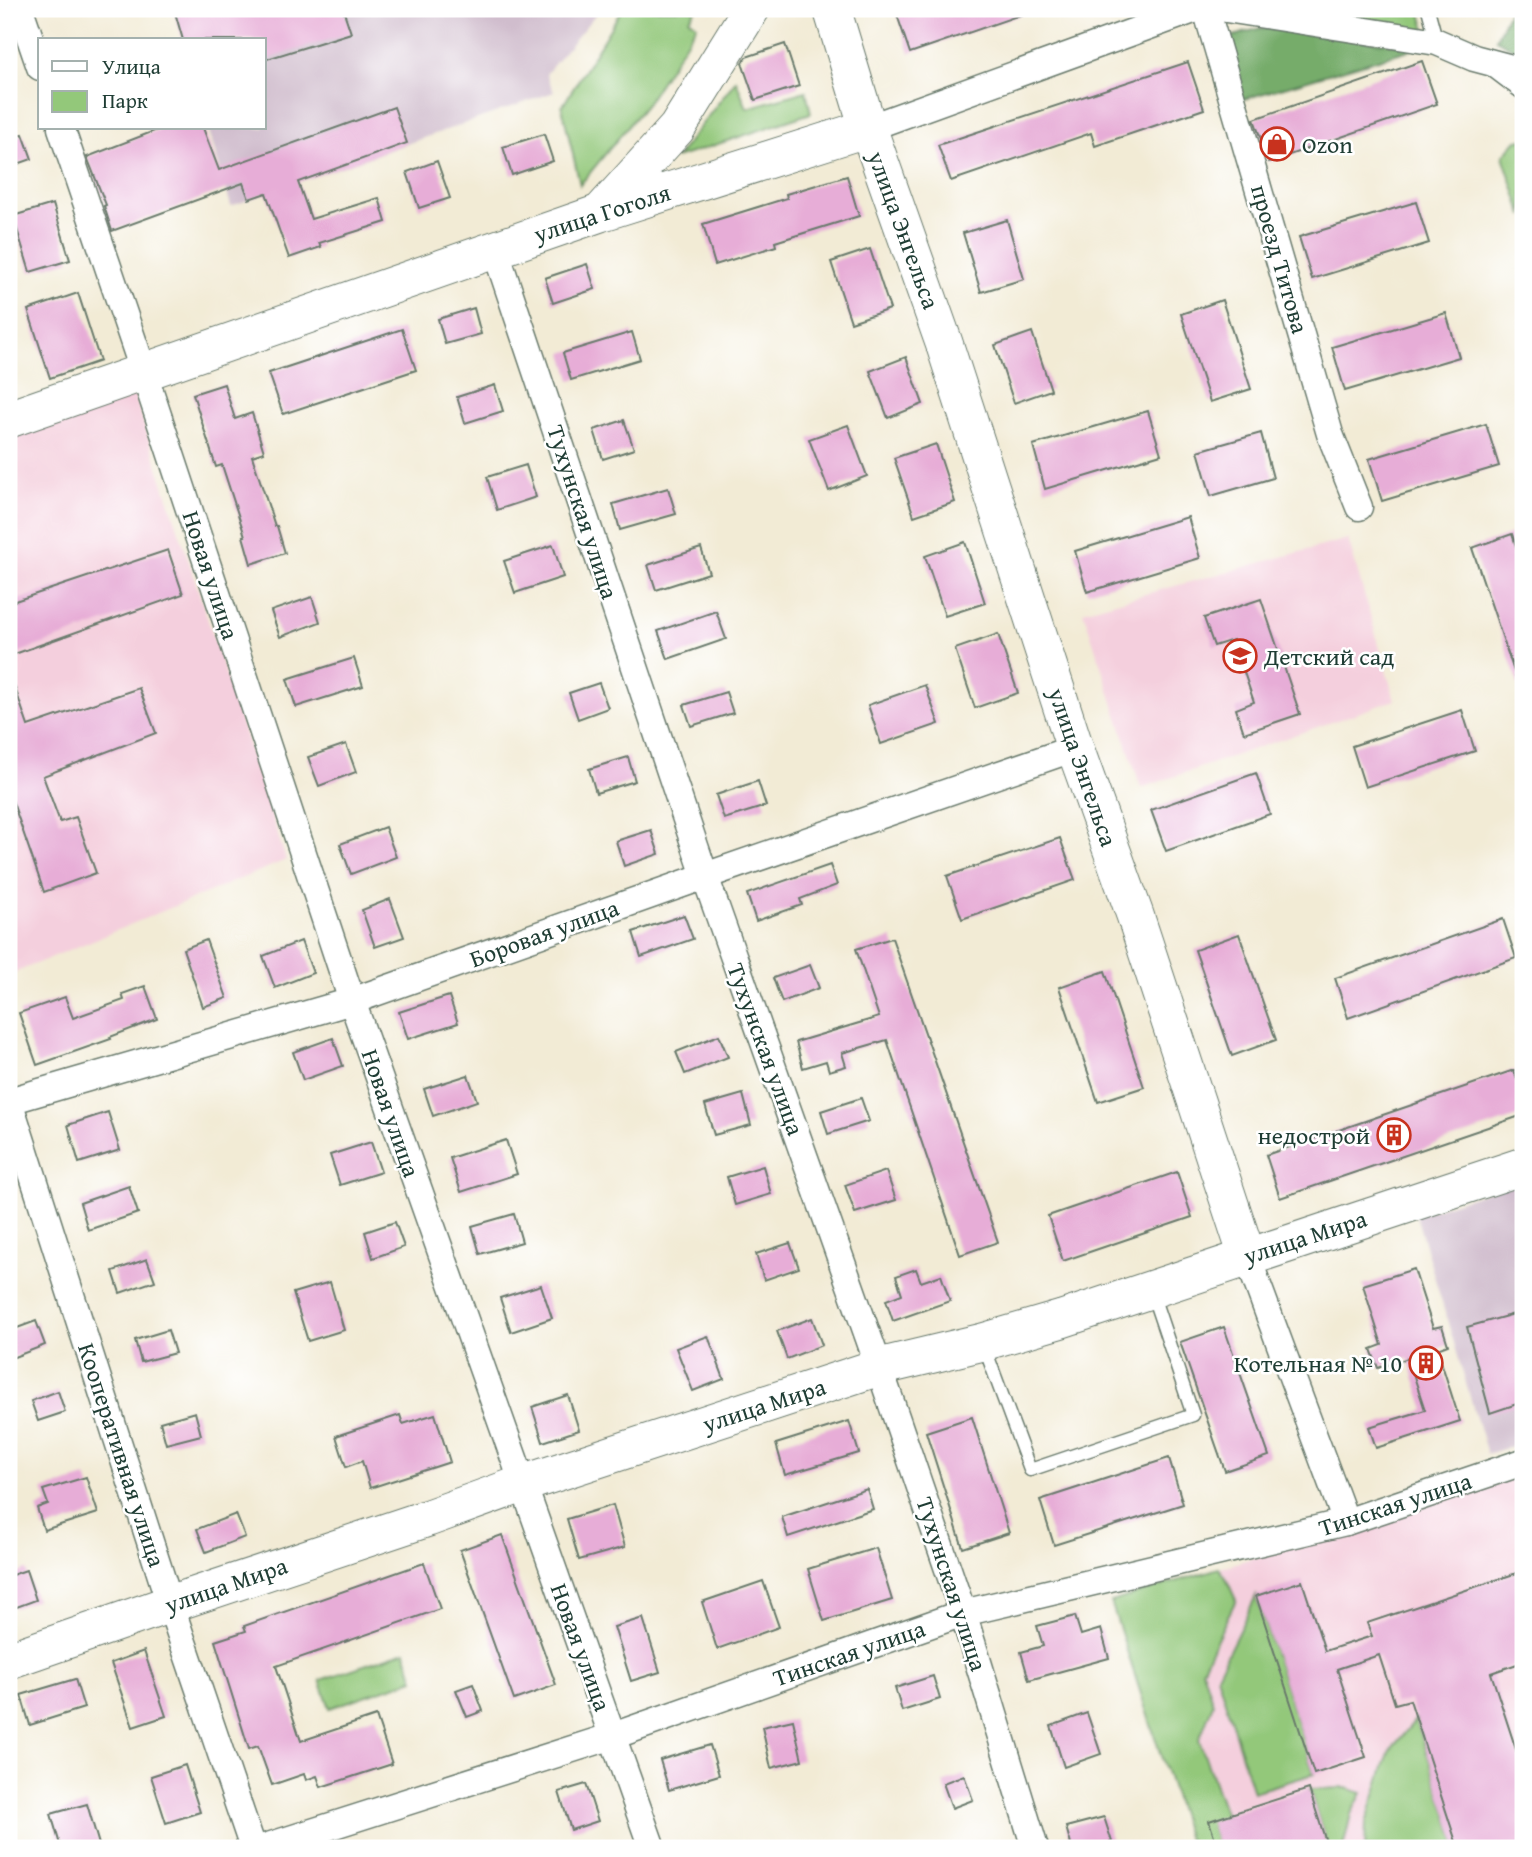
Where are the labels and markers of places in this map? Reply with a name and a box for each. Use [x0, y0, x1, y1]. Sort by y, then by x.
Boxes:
shop icon: Ozon [1258, 125, 1296, 163]
place label: Ozon [1302, 127, 1353, 162]
school or university icon: Детский сад [1221, 637, 1259, 675]
place label: Детский сад [1263, 639, 1394, 674]
building icon: недострой [1375, 1116, 1413, 1154]
place label: недострой [1258, 1118, 1370, 1153]
building icon: Котельная № 10 [1407, 1344, 1445, 1382]
place label: Котельная № 10 [1234, 1346, 1402, 1381]

